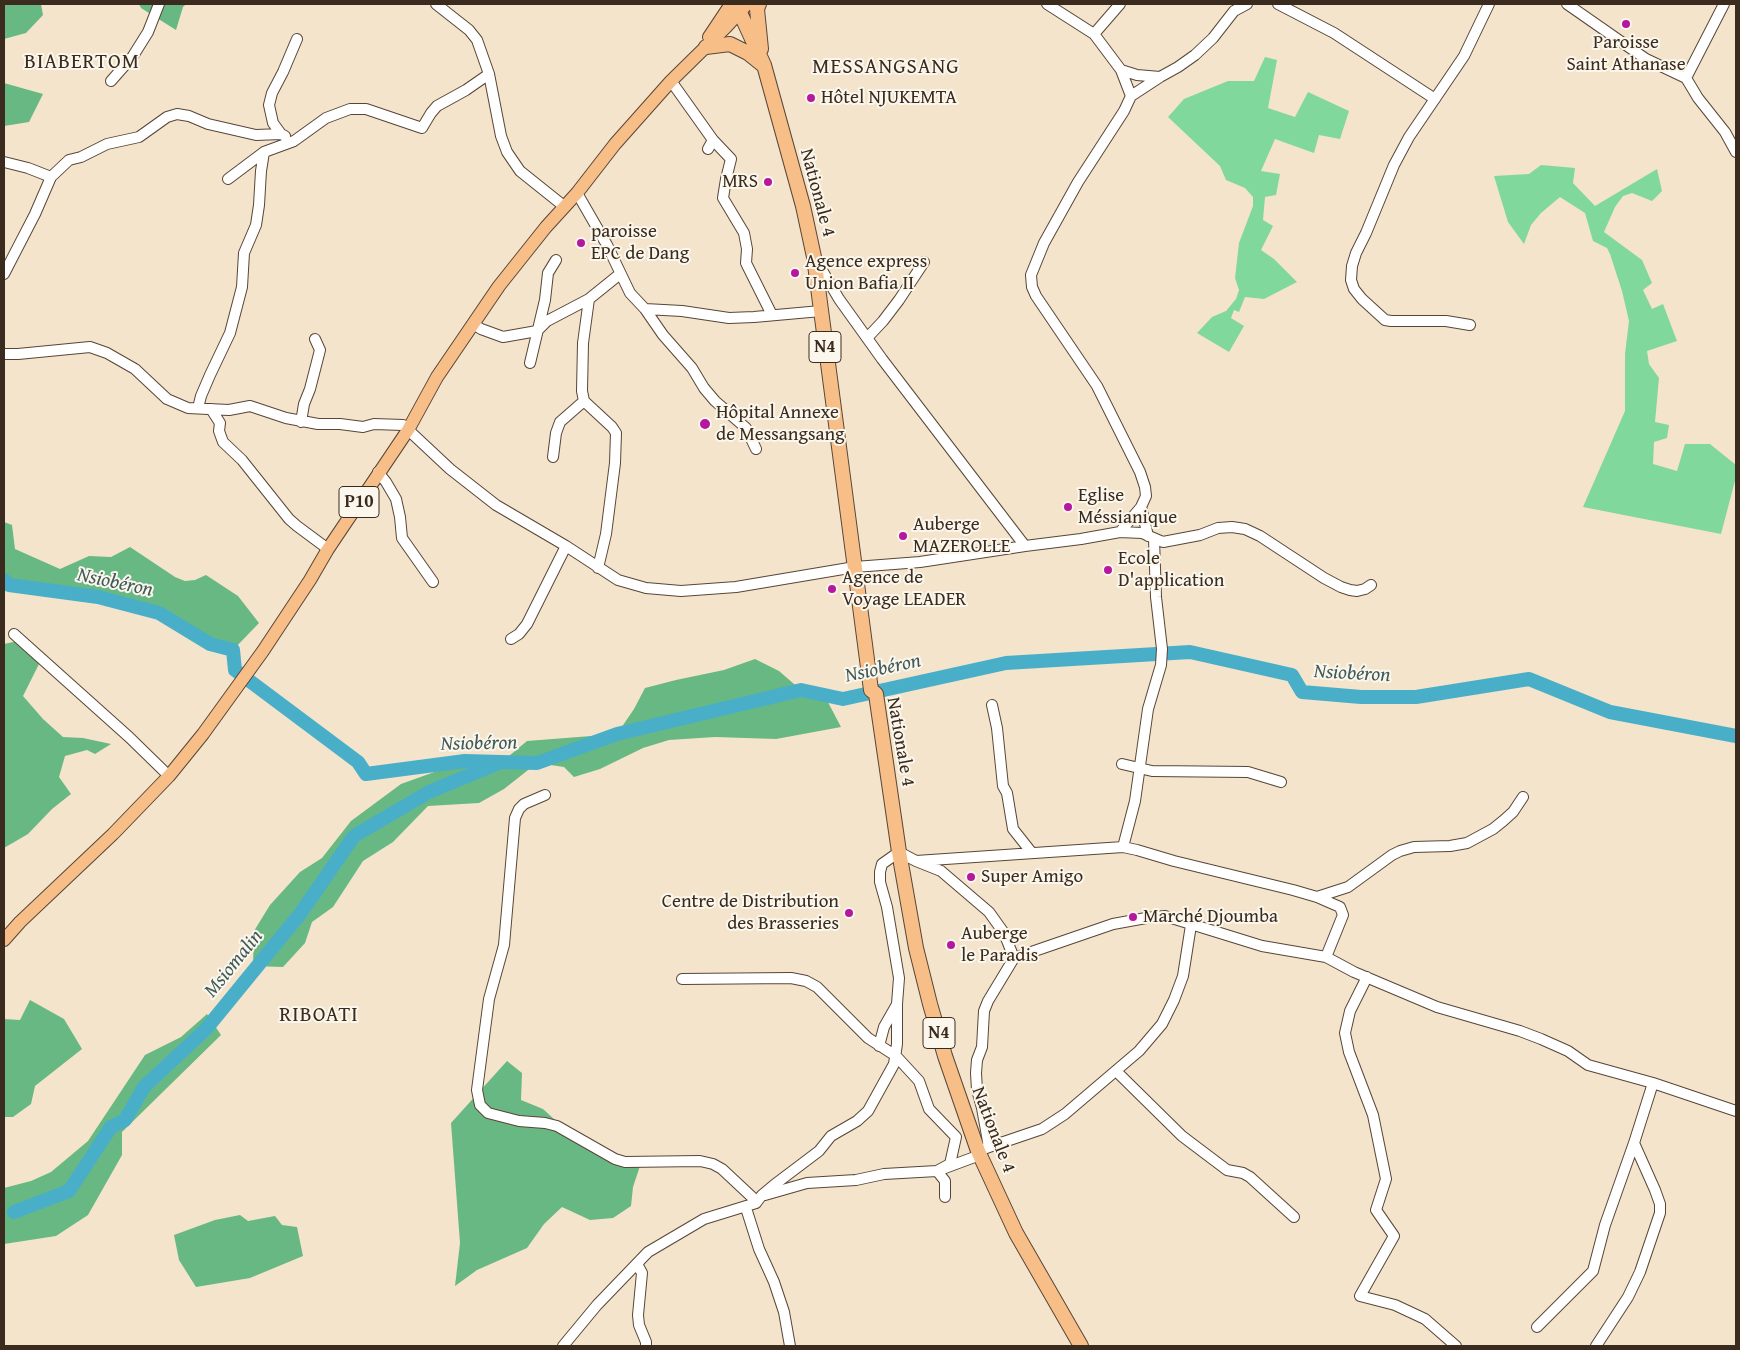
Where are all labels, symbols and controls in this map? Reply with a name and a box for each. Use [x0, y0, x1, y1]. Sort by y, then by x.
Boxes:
marker: Paroisse Saint Athanase [1620, 18, 1632, 30]
place label: Paroisse Saint Athanase [1566, 32, 1686, 76]
district label: BIABERTOM [23, 50, 141, 76]
district label: MESSANGSANG [811, 55, 961, 81]
place label: Hôtel NJUKEMTA [821, 87, 957, 109]
marker: Hôtel NJUKEMTA [805, 92, 817, 104]
street label: Nationale 4 [794, 146, 840, 240]
place label: MRS [722, 171, 758, 193]
marker: MRS [762, 176, 774, 188]
place label: paroisse EPC de Dang [591, 221, 689, 265]
marker: paroisse EPC de Dang [575, 237, 587, 249]
place label: Agence express Union Bafia II [805, 251, 927, 295]
marker: Agence express Union Bafia II [789, 267, 801, 279]
road number: N4 [809, 332, 841, 362]
place label: Hôpital Annexe de Messangsang [716, 402, 845, 446]
marker: Hôpital Annexe de Messangsang [698, 417, 712, 431]
place label: Eglise Méssianique [1078, 485, 1177, 529]
road number: P10 [339, 487, 379, 518]
marker: Eglise Méssianique [1062, 501, 1074, 513]
place label: Auberge MAZEROLLE [913, 514, 1010, 558]
marker: Auberge MAZEROLLE [897, 530, 909, 542]
place label: Ecole D'application [1118, 548, 1224, 592]
water label: Nsiobéron [75, 563, 155, 603]
marker: Ecole D'application [1102, 564, 1114, 576]
place label: Agence de Voyage LEADER [842, 567, 966, 611]
marker: Agence de Voyage LEADER [826, 583, 838, 595]
water label: Nsiobéron [843, 649, 923, 689]
water label: Nsiobéron [1313, 660, 1391, 688]
street label: Nationale 4 [881, 696, 919, 788]
water label: Nsiobéron [440, 731, 518, 757]
place label: Super Amigo [981, 866, 1083, 888]
marker: Super Amigo [965, 871, 977, 883]
place label: Centre de Distribution des Brasseries [662, 891, 839, 935]
place label: Marché Djoumba [1143, 906, 1278, 928]
marker: Centre de Distribution des Brasseries [843, 907, 855, 919]
marker: Marché Djoumba [1127, 911, 1139, 923]
place label: Auberge le Paradis [961, 923, 1038, 967]
water label: Msiomalin [199, 925, 269, 1003]
marker: Auberge le Paradis [945, 939, 957, 951]
district label: RIBOATI [278, 1003, 360, 1029]
road number: N4 [923, 1018, 955, 1048]
street label: Nationale 4 [966, 1084, 1020, 1176]

